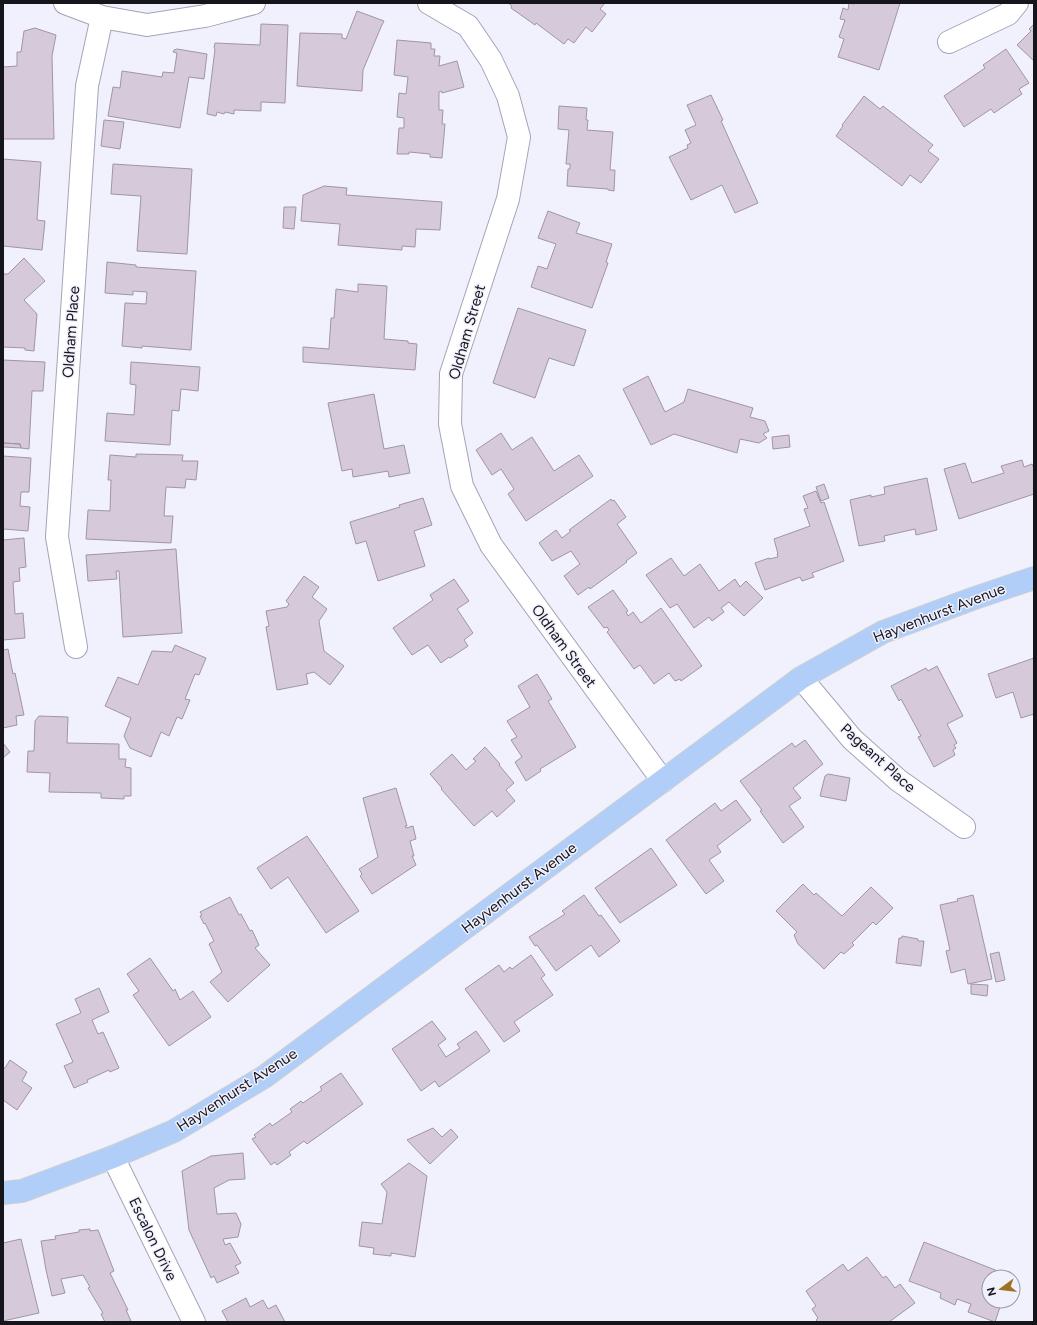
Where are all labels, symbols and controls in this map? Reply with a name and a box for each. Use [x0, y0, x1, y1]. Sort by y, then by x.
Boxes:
street label: Oldham Street [445, 282, 489, 382]
street label: Oldham Place [59, 285, 83, 379]
street label: Hayvenhurst Avenue [871, 580, 1007, 646]
street label: Oldham Street [528, 601, 600, 691]
street label: Pageant Place [837, 720, 919, 796]
street label: Hayvenhurst Avenue [458, 839, 580, 937]
street label: Hayvenhurst Avenue [173, 1044, 301, 1136]
street label: Escalon Drive [125, 1194, 181, 1284]
north arrow [981, 1269, 1021, 1309]
text: N [984, 1286, 999, 1297]

